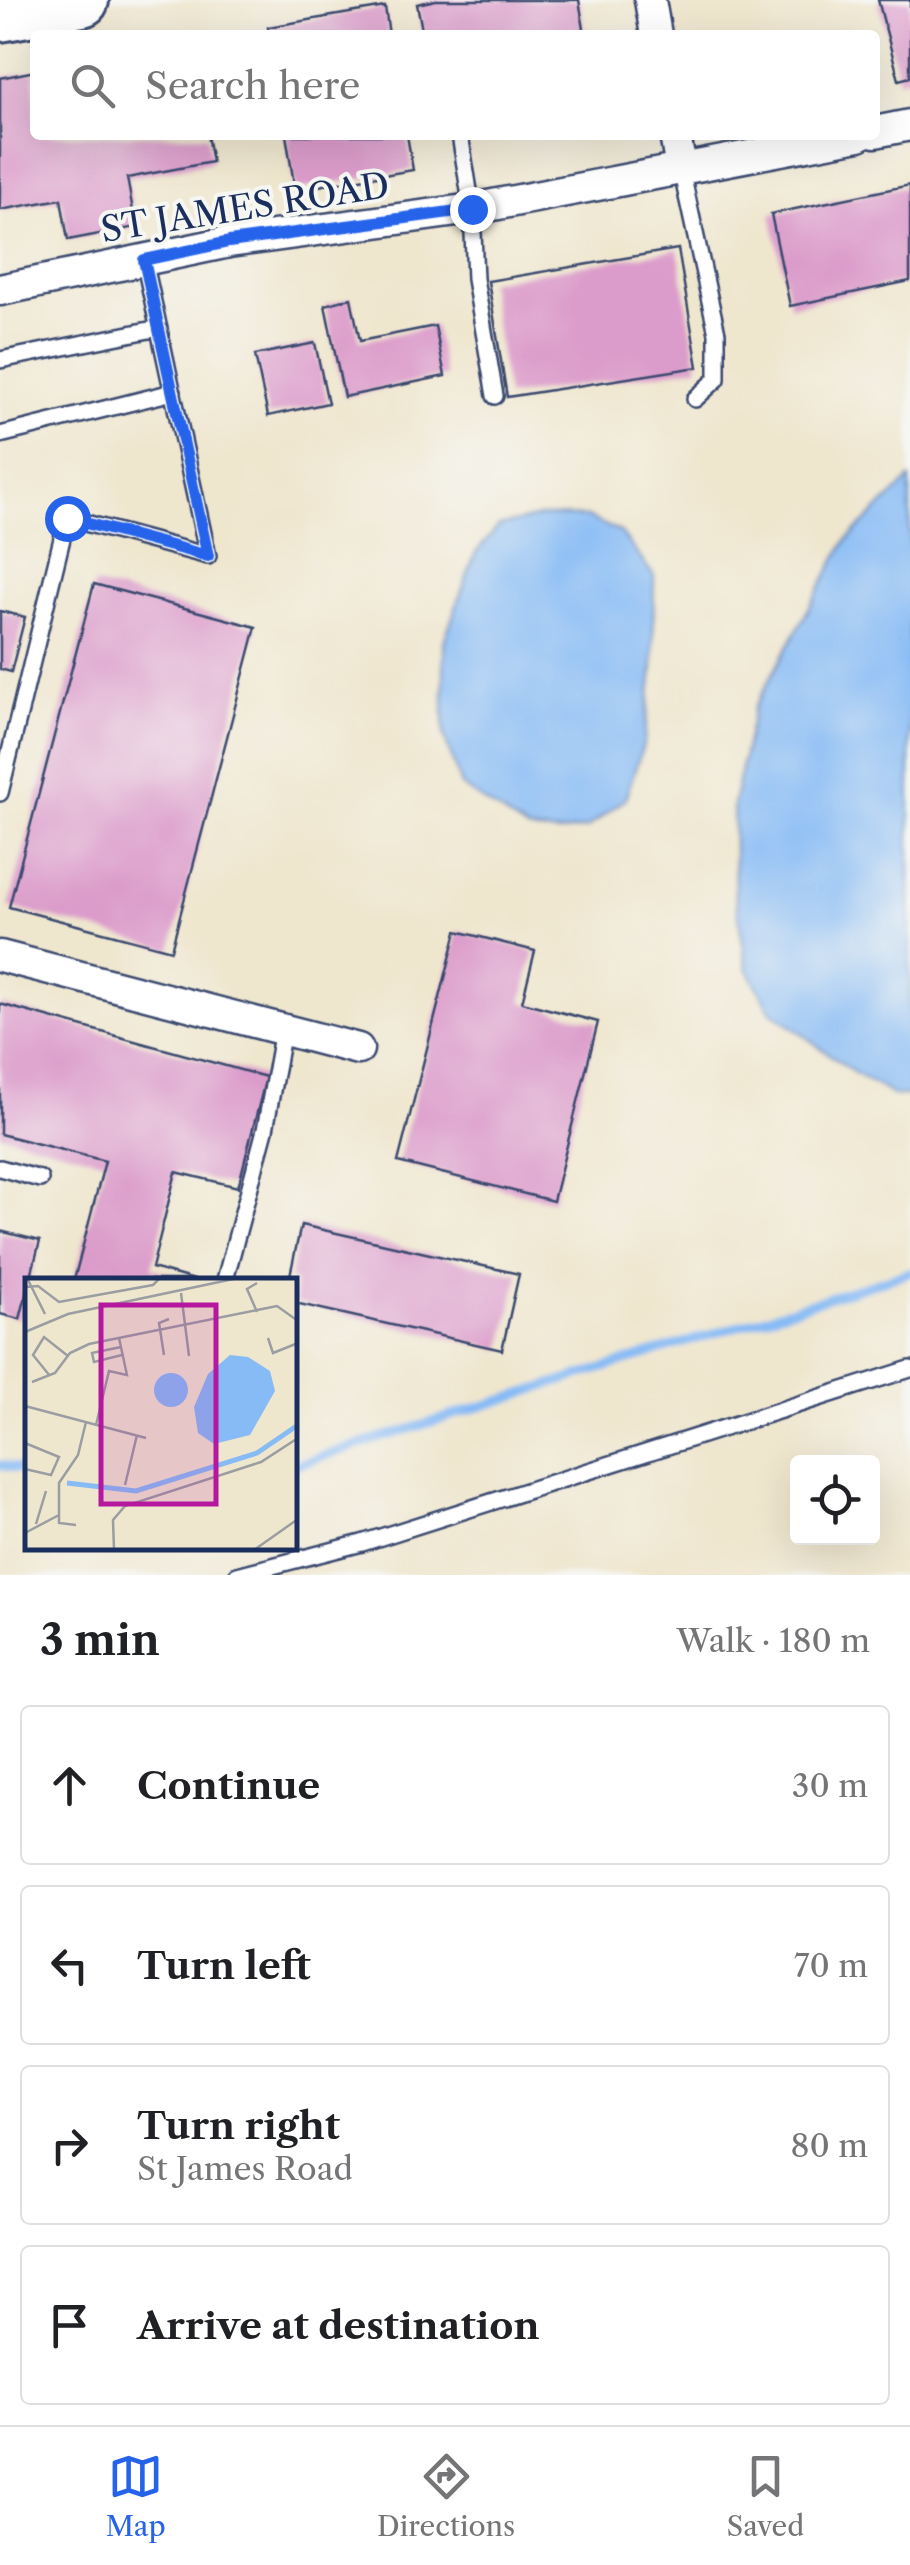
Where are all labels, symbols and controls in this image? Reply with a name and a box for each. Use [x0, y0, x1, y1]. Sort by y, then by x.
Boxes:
search box [30, 30, 880, 140]
icon: search [65, 58, 120, 113]
text: Search here [145, 62, 360, 109]
street label: ST JAMES ROAD [98, 163, 392, 251]
route end [450, 187, 496, 233]
route start [45, 496, 91, 542]
inset map [25, 1278, 298, 1550]
map controls [790, 1455, 880, 1545]
button: locate [790, 1455, 880, 1545]
text: 3 min [40, 1614, 160, 1666]
text: Walk · 180 m [677, 1621, 870, 1660]
icon: ahead [42, 1758, 97, 1813]
text: Continue [137, 1762, 320, 1809]
text: 30 m [792, 1766, 868, 1805]
icon: left [42, 1938, 97, 1993]
text: Turn left [137, 1942, 311, 1989]
text: 70 m [794, 1946, 868, 1985]
text: Turn right [137, 2102, 340, 2149]
icon: right [42, 2118, 97, 2173]
text: 80 m [790, 2126, 868, 2165]
text: St James Road [137, 2149, 353, 2188]
icon: arrive [42, 2298, 97, 2353]
text: Arrive at destination [137, 2302, 540, 2349]
tab: Map [106, 2449, 166, 2543]
tab: Directions [377, 2449, 515, 2543]
tab: Saved [727, 2449, 804, 2543]

